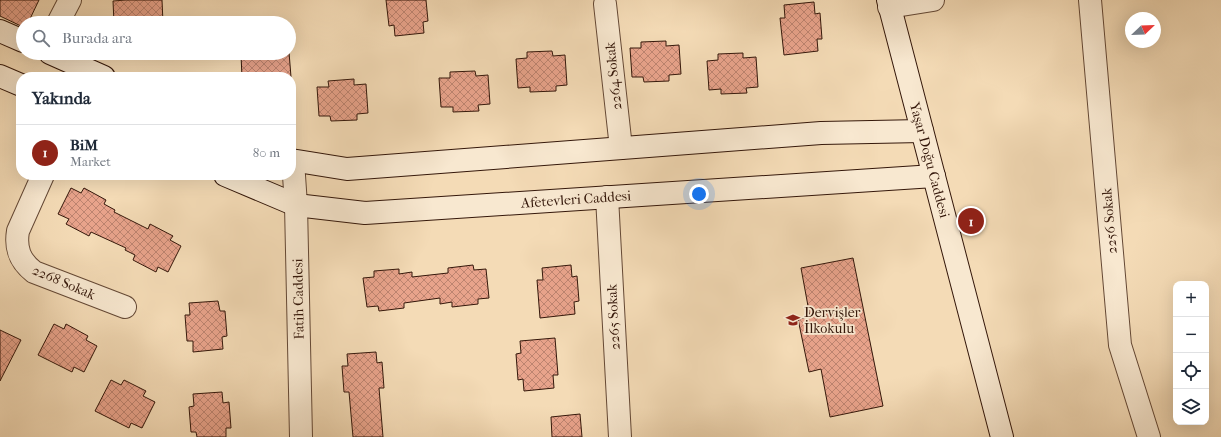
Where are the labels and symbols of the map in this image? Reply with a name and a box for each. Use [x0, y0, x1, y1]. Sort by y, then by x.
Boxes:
north arrow [1125, 12, 1161, 48]
street label: 2264 Sokak [601, 40, 626, 111]
street label: Yaşar Doğu Caddesi [906, 99, 953, 220]
your location [689, 184, 709, 204]
street label: 2256 Sokak [1098, 186, 1121, 255]
street label: Afetevleri Caddesi [519, 187, 632, 212]
pin: 1 [958, 206, 984, 236]
street label: Fatih Caddesi [289, 258, 308, 340]
street label: 2268 Sokak [30, 262, 99, 304]
street label: 2265 Sokak [603, 283, 624, 350]
place label: Dervişler İlkokulu [804, 304, 861, 337]
school or university icon: Dervişler İlkokulu [785, 312, 801, 328]

